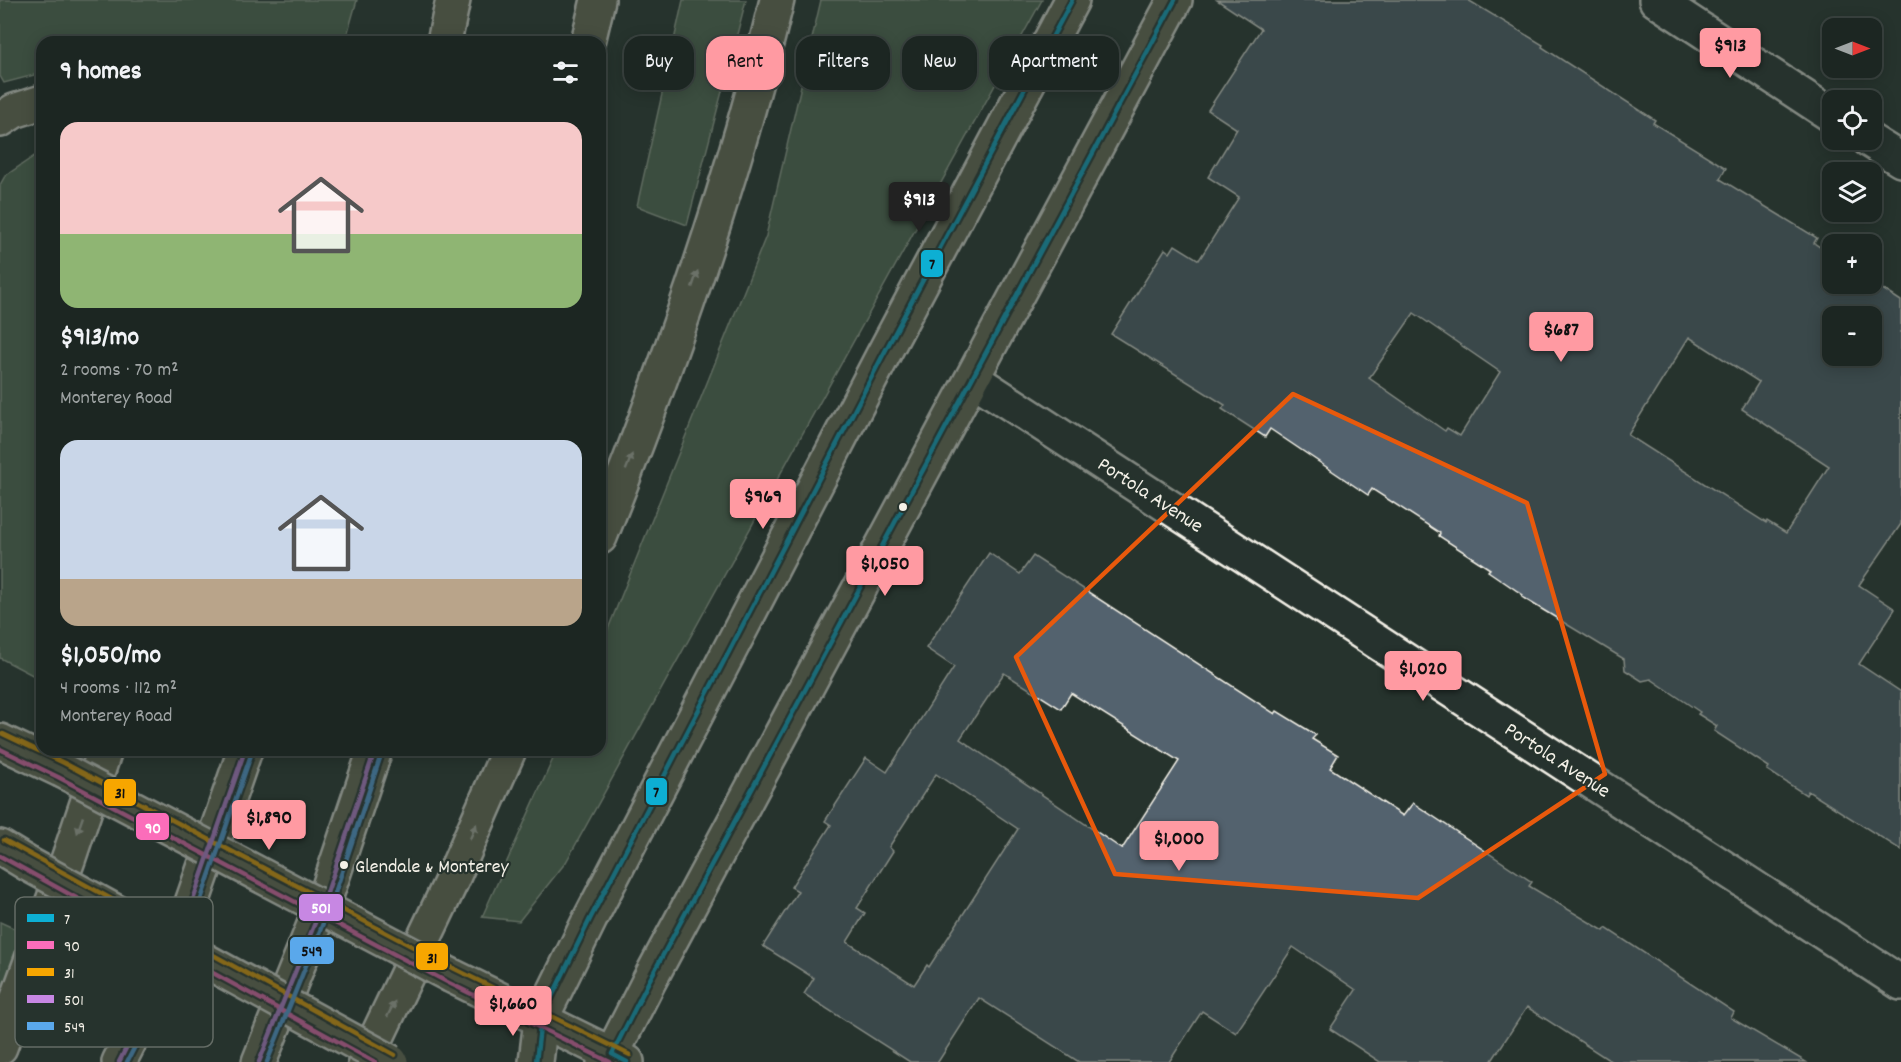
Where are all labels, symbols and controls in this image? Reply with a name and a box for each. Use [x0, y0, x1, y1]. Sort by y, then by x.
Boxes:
north arrow [1822, 18, 1882, 78]
map controls [1822, 18, 1882, 366]
pin: $913 [1694, 28, 1766, 79]
text: $913 [1714, 33, 1746, 61]
chip: Buy [624, 36, 694, 90]
chip: Rent [706, 36, 784, 90]
chip: Filters [796, 36, 890, 90]
chip: New [902, 36, 977, 90]
chip: Apartment [989, 36, 1119, 90]
text: 9 homes [60, 54, 142, 91]
icon: filters [549, 56, 582, 89]
button: locate [1822, 90, 1882, 150]
icon: home [267, 161, 375, 269]
button: layers [1822, 162, 1882, 222]
pin: $913 [883, 182, 955, 233]
text: $913 [903, 187, 935, 215]
button: + [1822, 234, 1882, 294]
line badge: 7 [920, 249, 944, 278]
text: 7 [929, 254, 935, 277]
one-way arrow [691, 270, 700, 288]
button: − [1822, 306, 1882, 366]
pin: $687 [1525, 312, 1597, 363]
text: $687 [1543, 317, 1579, 345]
text: $913/mo [60, 320, 139, 357]
text: 2 rooms · 70 m² [60, 357, 179, 385]
text: Monterey Road [60, 385, 172, 413]
street label: Portola Avenue [1091, 451, 1208, 542]
one-way arrow [624, 453, 634, 471]
icon: home [267, 479, 375, 587]
pin: $969 [727, 479, 799, 530]
text: $969 [744, 484, 782, 512]
unlabelled marker [897, 501, 909, 513]
pin: $1,050 [836, 546, 934, 597]
text: $1,050 [860, 551, 910, 579]
text: $1,050/mo [60, 638, 161, 675]
pin: $1,020 [1374, 651, 1472, 702]
text: $1,020 [1399, 656, 1447, 684]
text: 4 rooms · 112 m² [60, 675, 177, 703]
text: Monterey Road [60, 703, 172, 731]
street label: Portola Avenue [1498, 716, 1615, 807]
line badge: 7 [645, 777, 668, 806]
line badge: 31 [103, 778, 137, 807]
text: 7 [653, 782, 659, 805]
text: 31 [115, 783, 125, 806]
pin: $1,890 [220, 800, 318, 851]
text: $1,890 [246, 805, 292, 833]
line badge: 90 [135, 812, 170, 841]
one-way arrow [74, 816, 84, 834]
text: 90 [145, 818, 161, 841]
pin: $1,000 [1130, 821, 1228, 872]
one-way arrow [468, 823, 478, 841]
text: $1,000 [1153, 826, 1205, 854]
place label: Glendale & Monterey [355, 854, 509, 882]
marker: Glendale & Monterey [338, 859, 350, 871]
line badge: 501 [298, 893, 344, 922]
legend [15, 897, 213, 1047]
text: 501 [311, 898, 331, 921]
text: 7 [64, 909, 70, 932]
text: 90 [64, 936, 80, 959]
line badge: 549 [289, 936, 335, 965]
text: 549 [301, 941, 323, 964]
line badge: 31 [415, 942, 449, 971]
text: 31 [427, 948, 437, 971]
text: 31 [64, 963, 75, 986]
pin: $1,660 [464, 986, 562, 1037]
text: 501 [64, 990, 84, 1013]
text: $1,660 [489, 991, 537, 1019]
one-way arrow [386, 1001, 395, 1018]
text: 549 [64, 1017, 85, 1040]

